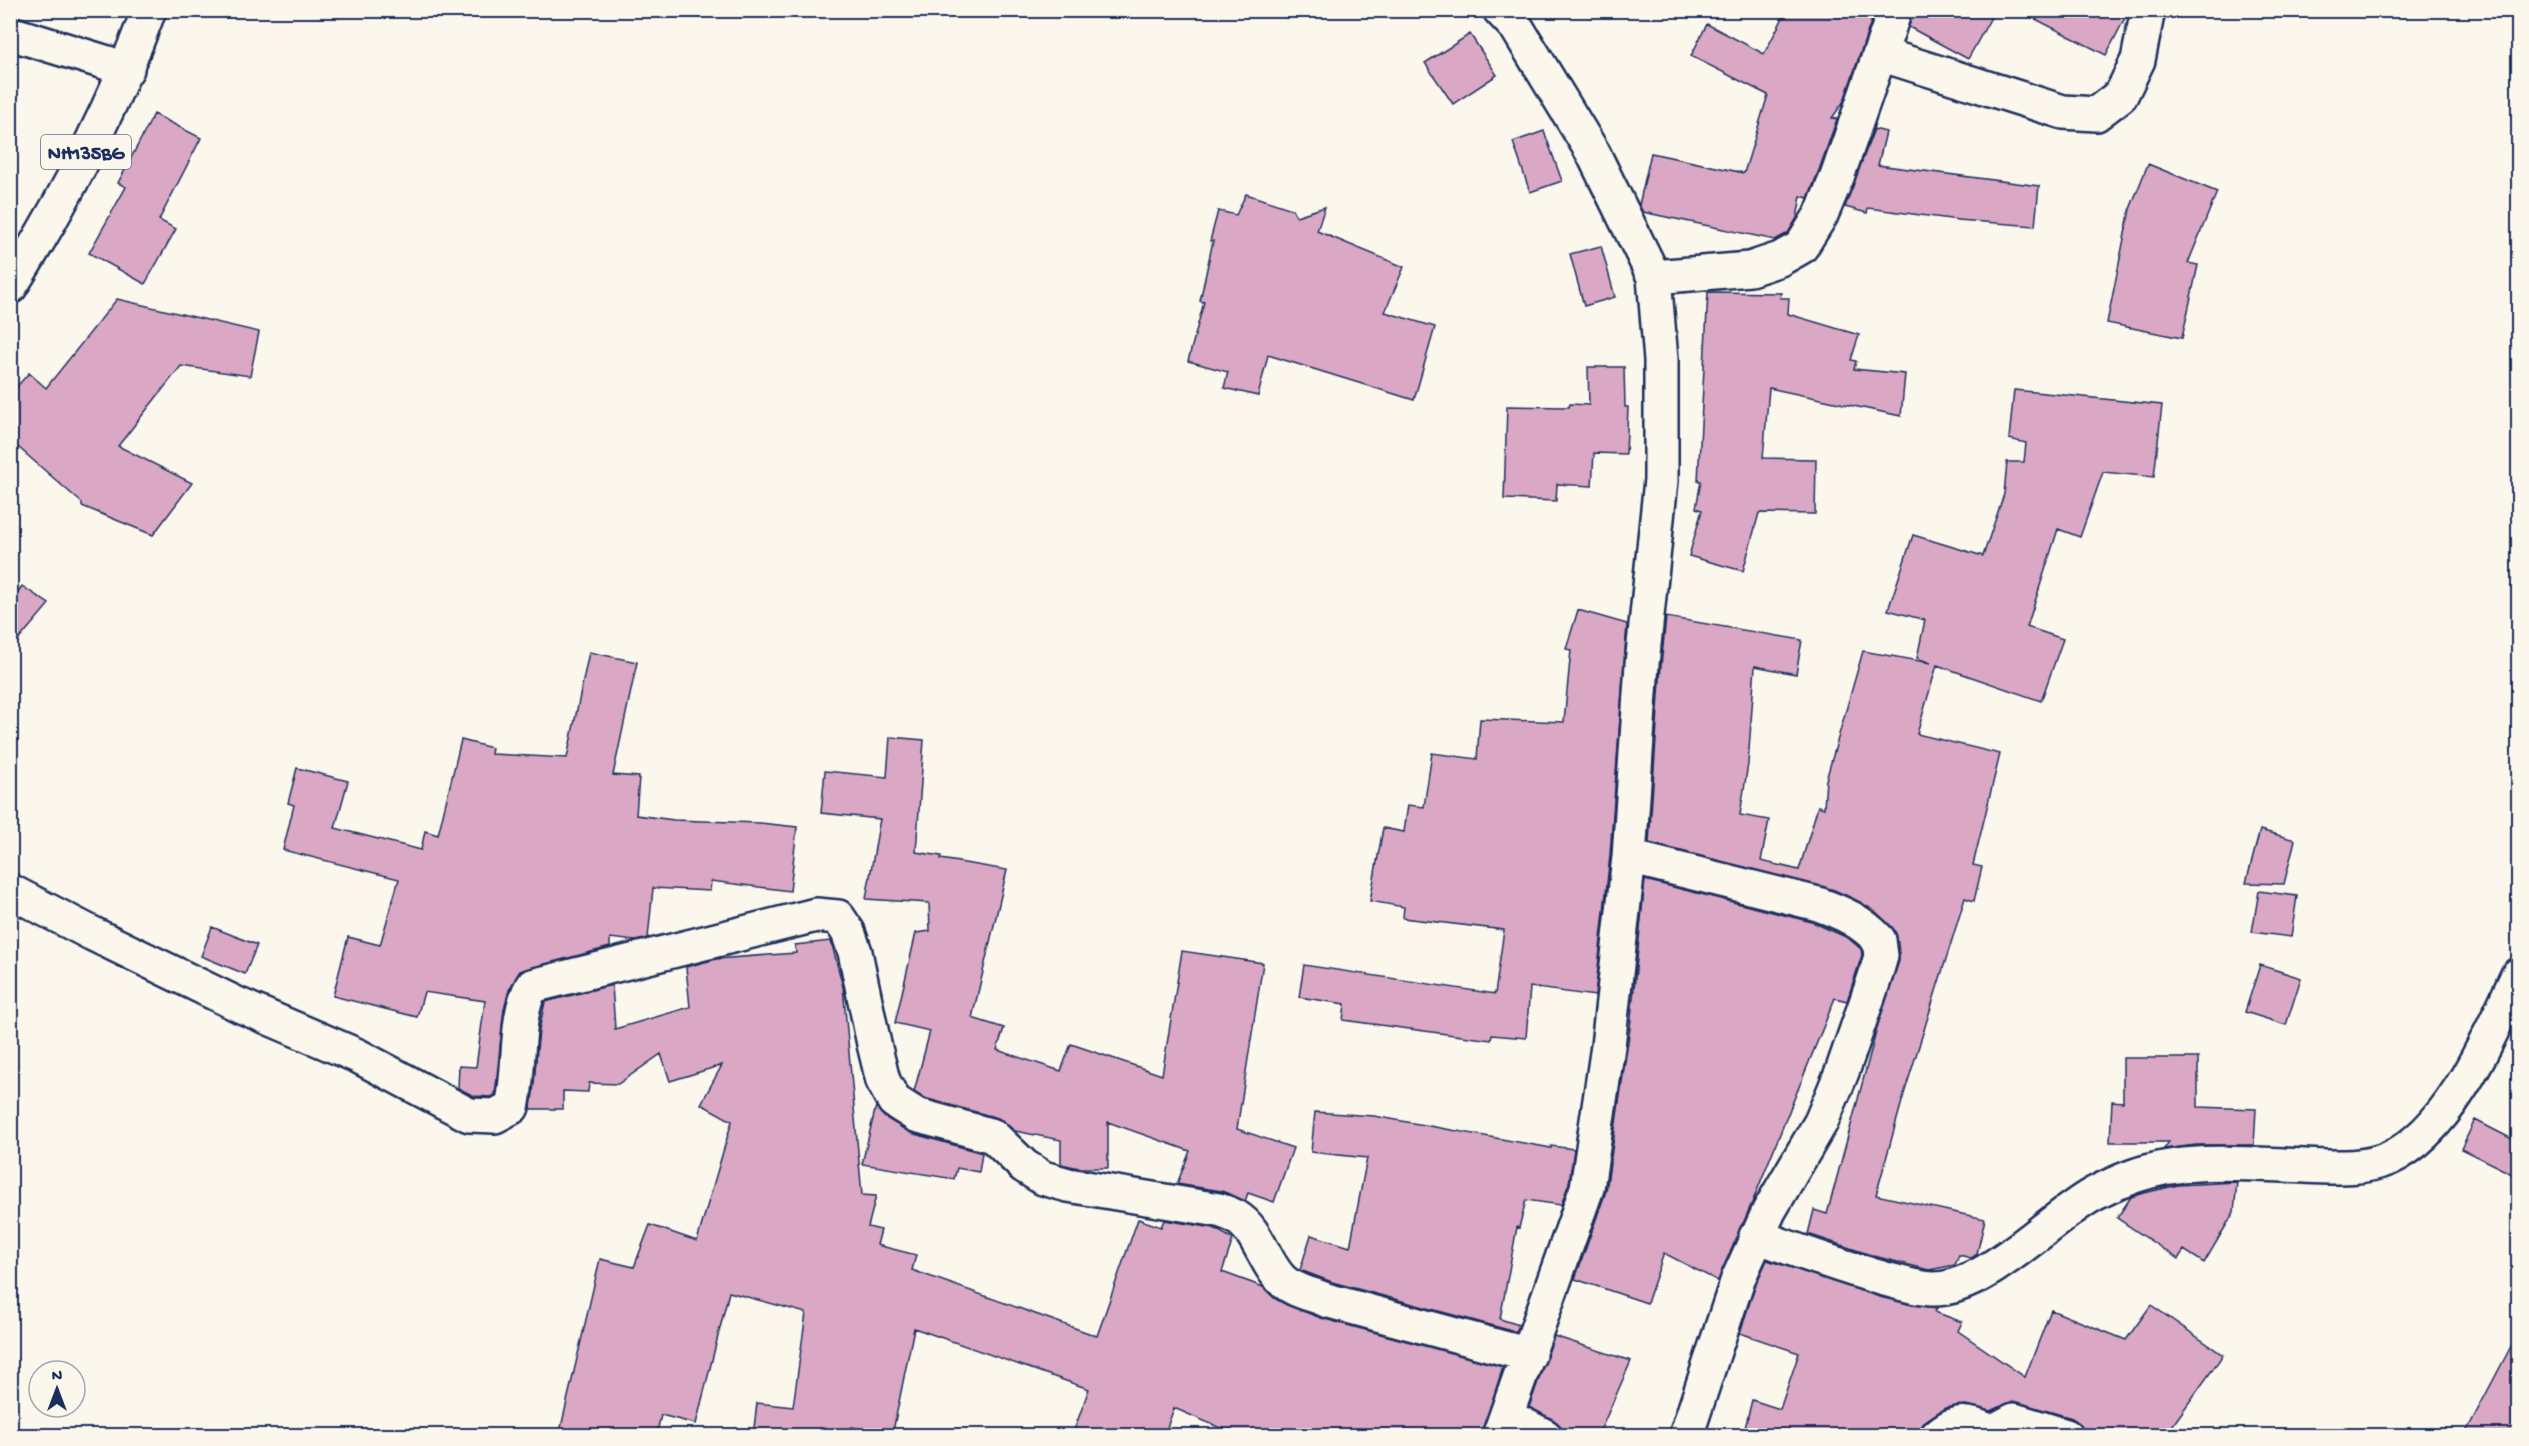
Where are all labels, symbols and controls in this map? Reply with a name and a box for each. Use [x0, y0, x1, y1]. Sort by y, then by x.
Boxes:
road number: NH135BG [41, 135, 131, 169]
north arrow [27, 1359, 87, 1419]
text: N [52, 1368, 63, 1387]

